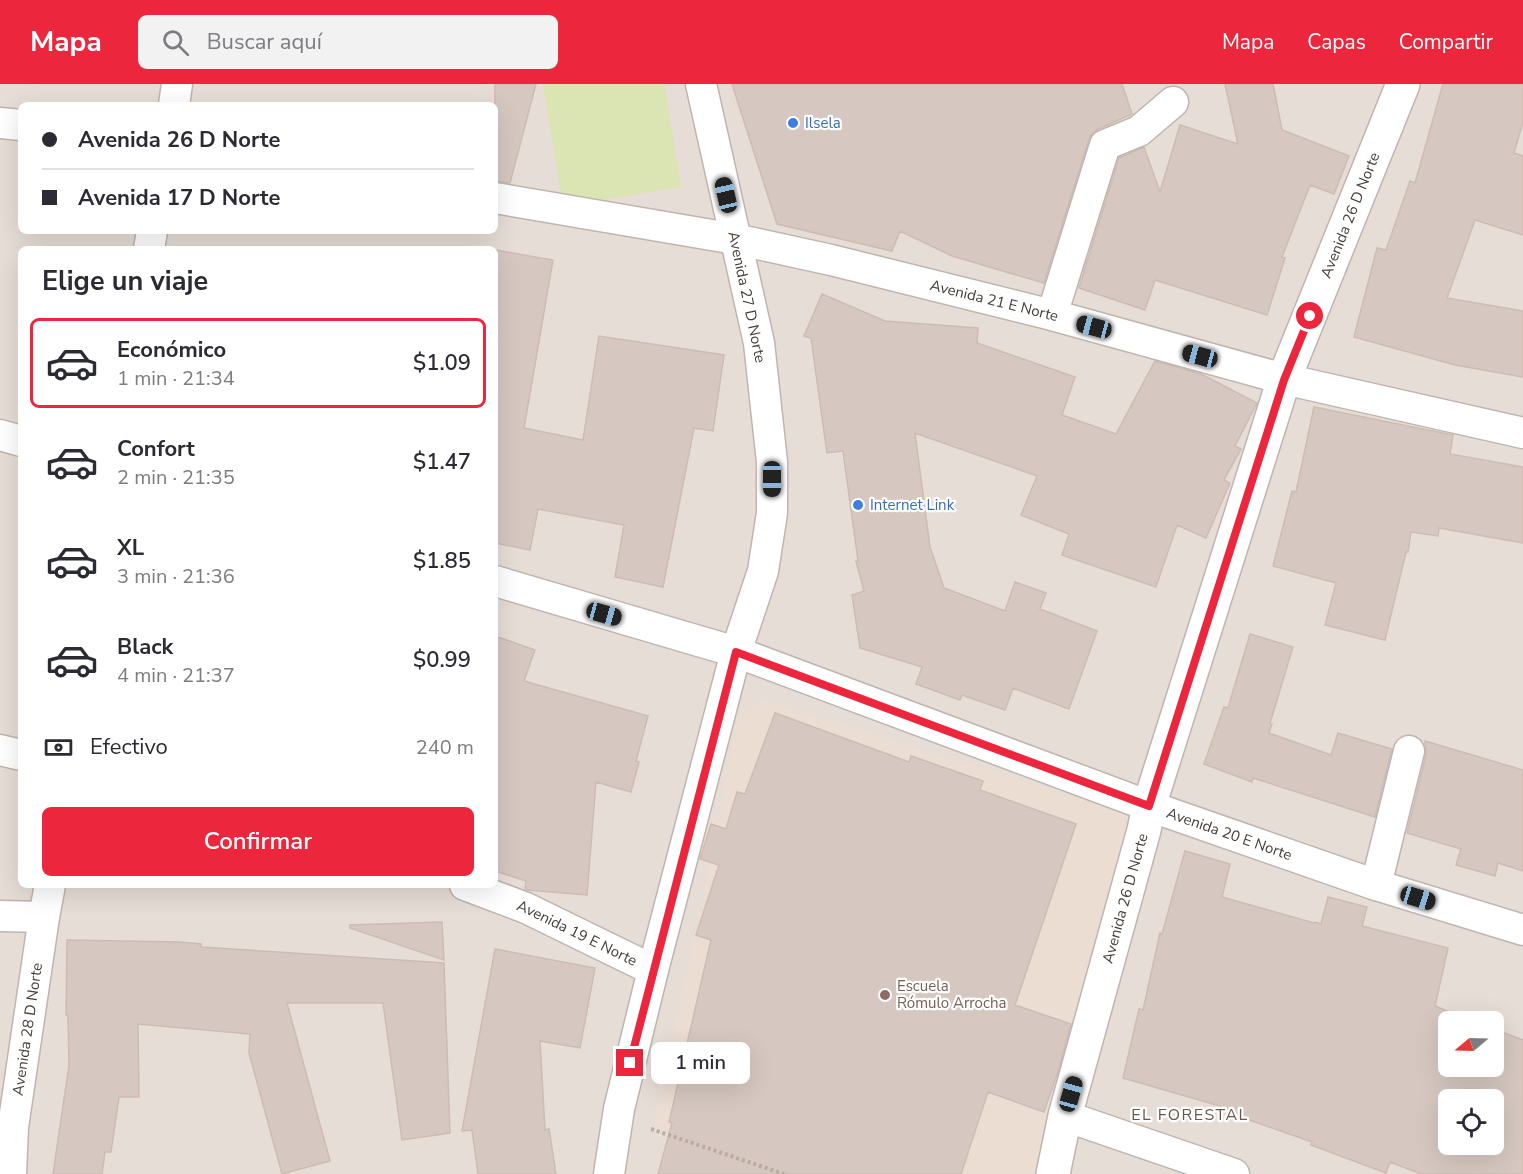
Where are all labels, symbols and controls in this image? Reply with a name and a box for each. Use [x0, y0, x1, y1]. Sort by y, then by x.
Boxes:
search box [138, 15, 558, 69]
text: Mapa [30, 23, 102, 61]
icon: search [159, 26, 192, 59]
text: Buscar aquí [207, 27, 322, 57]
text: Mapa [1222, 28, 1274, 56]
text: Capas [1307, 28, 1366, 56]
text: Compartir [1399, 28, 1493, 56]
place label: Ilsela [805, 113, 841, 133]
marker: Ilsela [786, 116, 800, 130]
text: Avenida 26 D Norte [78, 125, 280, 155]
street label: Avenida 26 D Norte [1316, 149, 1384, 281]
car [713, 175, 739, 215]
text: Avenida 17 D Norte [78, 183, 280, 213]
street label: Avenida 27 D Norte [723, 229, 771, 365]
text: Elige un viaje [42, 263, 208, 300]
street label: Avenida 21 E Norte [928, 275, 1061, 326]
route start [1296, 302, 1323, 329]
car [1074, 314, 1114, 340]
text: Económico [117, 335, 226, 365]
icon: car [45, 336, 99, 390]
car [1180, 343, 1220, 369]
text: $1.09 [413, 348, 471, 378]
text: 1 min · 21:34 [117, 365, 235, 392]
text: Confort [117, 434, 195, 464]
icon: car [45, 435, 99, 489]
text: $1.47 [413, 447, 471, 477]
car [763, 461, 781, 497]
text: 2 min · 21:35 [117, 464, 235, 491]
place label: Internet Link [870, 495, 955, 515]
marker: Internet Link [851, 498, 865, 512]
text: XL [117, 533, 144, 563]
icon: car [45, 534, 99, 588]
text: $1.85 [413, 546, 471, 576]
text: 3 min · 21:36 [117, 563, 235, 590]
car [584, 600, 624, 628]
text: Black [117, 632, 173, 662]
icon: car [45, 633, 99, 687]
text: $0.99 [413, 645, 471, 675]
text: 4 min · 21:37 [117, 662, 235, 689]
icon: cash [42, 731, 75, 764]
text: Efectivo [90, 732, 168, 762]
text: 240 m [416, 734, 474, 761]
street label: Avenida 20 E Norte [1164, 803, 1295, 865]
button: Confirmar [42, 807, 474, 876]
street label: Avenida 26 D Norte [1098, 831, 1153, 966]
car [1398, 884, 1438, 912]
street label: Avenida 19 E Norte [514, 895, 641, 971]
street label: Avenida 28 D Norte [8, 961, 47, 1097]
place label: Escuela Rómulo Arrocha [897, 976, 1006, 1013]
marker: Escuela Rómulo Arrocha [878, 988, 892, 1002]
north arrow [1438, 1011, 1504, 1077]
map controls [1438, 1011, 1504, 1155]
callout: 1 min [651, 1042, 750, 1084]
route end [616, 1049, 643, 1076]
text: 1 min [675, 1049, 726, 1076]
car [1057, 1074, 1085, 1114]
button: locate [1438, 1089, 1504, 1155]
district label: EL FORESTAL [1131, 1104, 1249, 1126]

